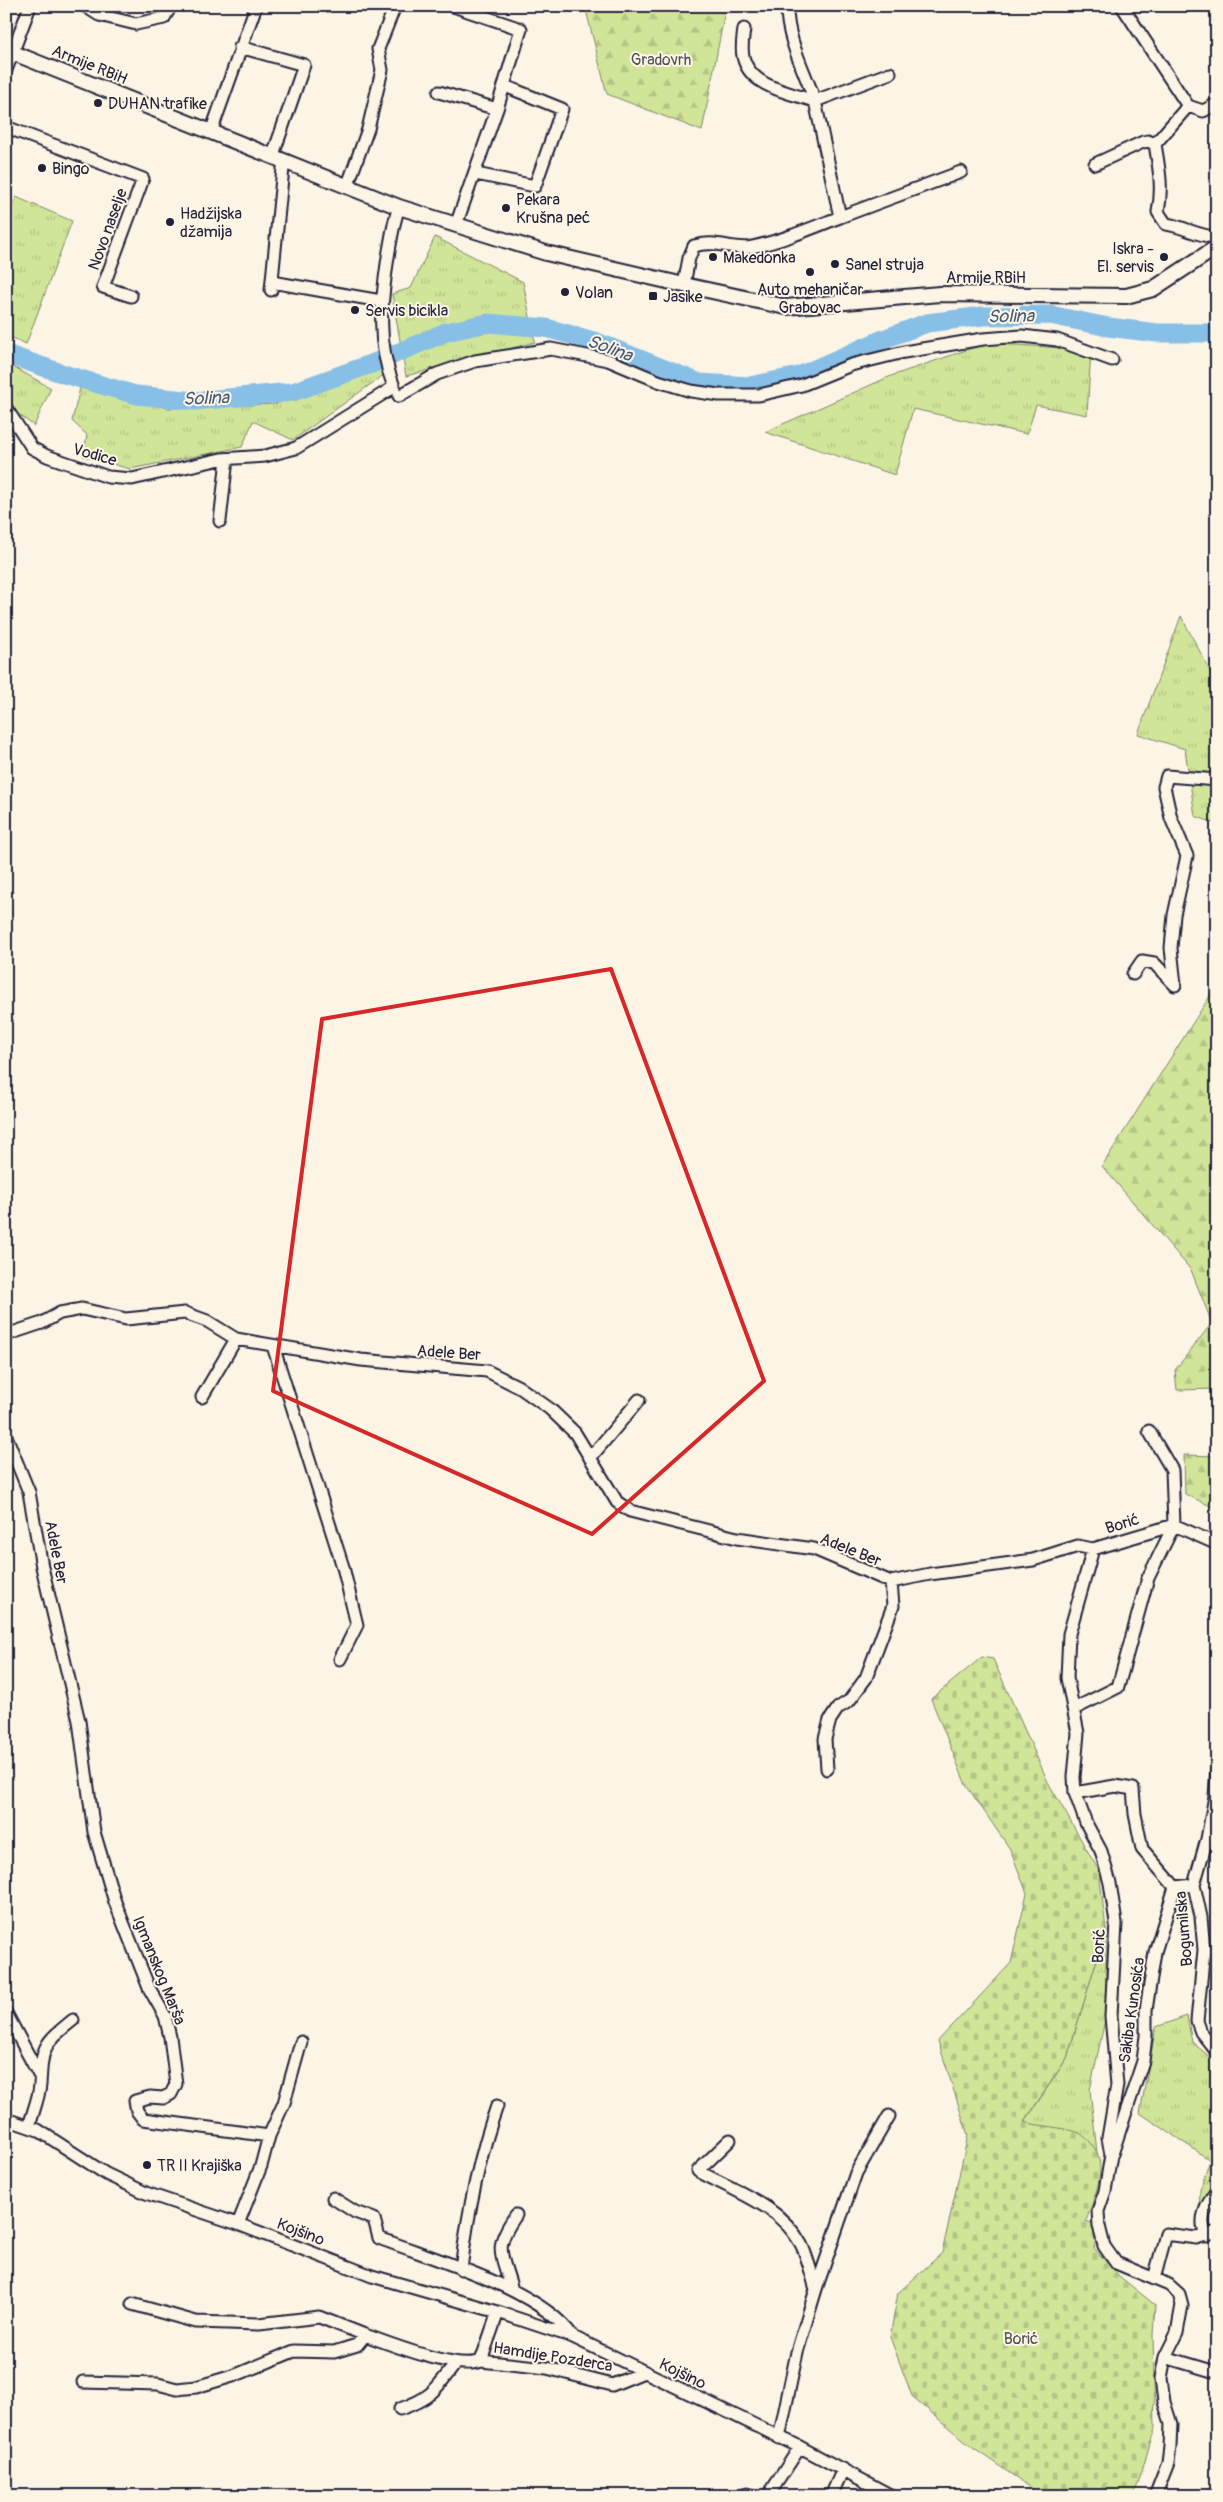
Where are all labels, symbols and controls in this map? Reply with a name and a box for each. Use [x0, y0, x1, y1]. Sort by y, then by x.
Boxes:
street label: Armije RBiH [49, 41, 130, 89]
park label: Gradovrh [631, 50, 691, 70]
place label: DUHAN trafike [108, 94, 207, 114]
marker: DUHAN trafike [92, 97, 104, 109]
place label: Bingo [52, 159, 90, 179]
marker: Bingo [36, 162, 48, 174]
street label: Novo naselje [84, 186, 132, 273]
place label: Pekara Krušna peć [516, 190, 590, 228]
marker: Pekara Krušna peć [500, 202, 512, 214]
place label: Hadžijska džamija [180, 204, 242, 242]
marker: Hadžijska džamija [164, 216, 176, 228]
place label: Iskra - El. servis [1097, 239, 1154, 277]
place label: Makedonka [723, 248, 796, 268]
marker: Makedonka [707, 251, 719, 263]
marker: Iskra - El. servis [1158, 251, 1170, 263]
place label: Sanel struja [845, 255, 924, 275]
marker: Sanel struja [829, 258, 841, 270]
marker: Auto mehaničar Grabovac [804, 266, 816, 278]
street label: Armije RBiH [946, 268, 1026, 288]
place label: Auto mehaničar Grabovac [757, 280, 863, 318]
place label: Volan [575, 283, 613, 303]
marker: Volan [559, 286, 571, 298]
place label: Jasike [663, 287, 703, 307]
marker: Jasike [647, 290, 659, 302]
place label: Servis bicikla [365, 301, 448, 321]
marker: Servis bicikla [349, 304, 361, 316]
water label: Solina [988, 305, 1036, 328]
water label: Solina [584, 330, 637, 368]
water label: Solina [183, 386, 231, 411]
street label: Vodice [70, 439, 119, 471]
street label: Adele Ber [416, 1341, 482, 1365]
street label: Borić [1103, 1509, 1142, 1539]
street label: Adele Ber [40, 1519, 72, 1586]
street label: Adele Ber [817, 1529, 884, 1571]
street label: Bogumilska [1171, 1890, 1197, 1967]
street label: Igmanskog Marša [128, 1913, 190, 2028]
street label: Borić [1088, 1928, 1110, 1964]
street label: Sakiba Kunosića [1115, 1956, 1149, 2064]
place label: TR II Krajiška [157, 2156, 242, 2176]
marker: TR II Krajiška [141, 2159, 153, 2171]
street label: Kojšino [274, 2214, 328, 2250]
park label: Borić [1004, 2329, 1038, 2349]
street label: Hamdije Pozderca [492, 2338, 614, 2376]
street label: Kojšino [656, 2354, 710, 2394]

